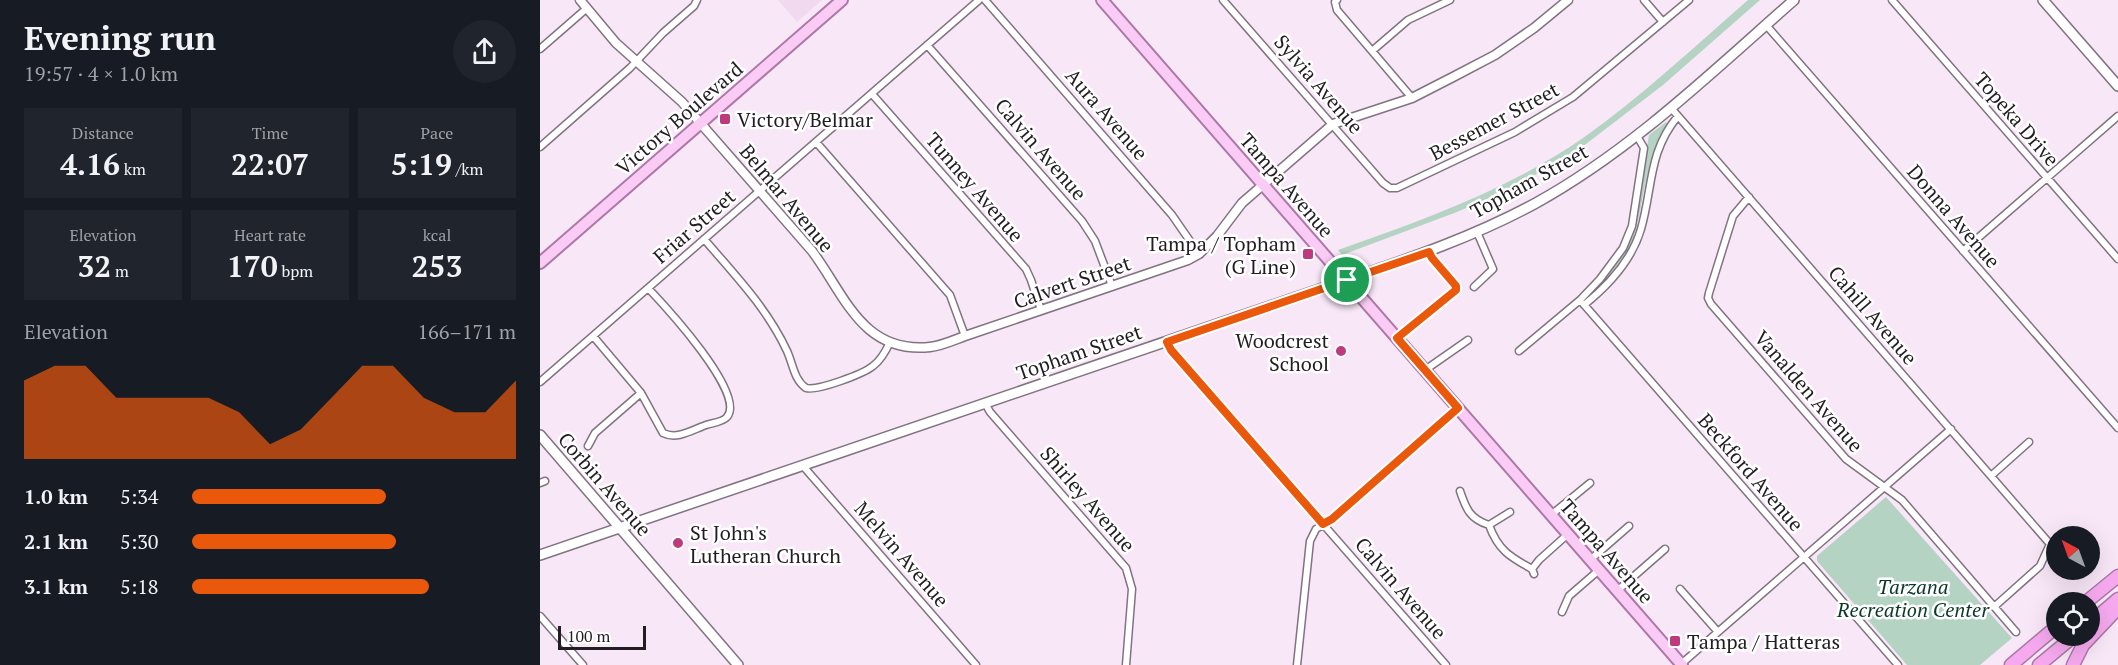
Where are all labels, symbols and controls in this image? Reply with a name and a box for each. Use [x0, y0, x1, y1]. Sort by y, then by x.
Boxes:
text: Evening run [24, 16, 216, 59]
button: share [453, 20, 516, 83]
street label: Sylvia Avenue [1268, 29, 1370, 139]
street label: Victory Boulevard [610, 55, 748, 181]
text: 19:57 · 4 × 1.0 km [24, 60, 178, 87]
street label: Aura Avenue [1060, 63, 1154, 165]
street label: Topeka Drive [1969, 66, 2065, 172]
street label: Bessemer Street [1425, 75, 1564, 166]
street label: Calvin Avenue [989, 92, 1093, 206]
place label: Victory/Belmar [737, 106, 873, 133]
marker: Victory/Belmar [718, 112, 732, 126]
text: Distance [72, 122, 134, 144]
text: Time [252, 122, 288, 144]
text: Pace [421, 122, 453, 144]
street label: Tunney Avenue [920, 127, 1030, 247]
street label: Tampa Avenue [1234, 127, 1340, 243]
street label: Topham Street [1465, 137, 1593, 225]
street label: Belmar Avenue [734, 138, 840, 258]
text: 4.16 [60, 144, 120, 184]
text: 22:07 [231, 144, 309, 184]
text: 5:19 [391, 144, 452, 184]
text: km [120, 158, 146, 180]
text: /km [452, 158, 483, 180]
street label: Donna Avenue [1901, 158, 2007, 274]
street label: Friar Street [647, 182, 741, 269]
text: Elevation [69, 224, 137, 246]
text: Heart rate [234, 224, 306, 246]
text: kcal [423, 224, 451, 246]
place label: Tampa / Topham (G Line) [1146, 230, 1296, 280]
text: 32 [77, 246, 111, 286]
text: 170 [227, 246, 278, 286]
text: 253 [412, 246, 462, 286]
marker: Tampa / Topham (G Line) [1301, 247, 1315, 261]
street label: Calvert Street [1010, 249, 1135, 315]
pin [1321, 254, 1372, 305]
text: m [111, 260, 129, 282]
text: bpm [278, 260, 313, 282]
street label: Cahill Avenue [1823, 260, 1923, 370]
icon: arrive [1330, 263, 1363, 296]
text: Elevation [24, 318, 108, 345]
text: 166–171 m [417, 318, 516, 345]
street label: Topham Street [1013, 318, 1146, 386]
street label: Vanalden Avenue [1749, 324, 1869, 458]
place label: Woodcrest School [1235, 327, 1330, 377]
marker: Woodcrest School [1334, 344, 1348, 358]
street label: Beckford Avenue [1692, 407, 1810, 537]
street label: Corbin Avenue [552, 426, 658, 542]
street label: Shirley Avenue [1035, 440, 1141, 558]
text: 1.0 km [24, 483, 88, 510]
text: 5:34 [120, 483, 159, 510]
street label: Tampa Avenue [1554, 493, 1660, 609]
street label: Melvin Avenue [849, 496, 955, 612]
place label: St John's Lutheran Church [690, 519, 841, 569]
north arrow [2046, 526, 2100, 580]
map controls [2046, 526, 2100, 646]
text: 2.1 km [24, 528, 88, 555]
text: 5:30 [120, 528, 159, 555]
street label: Calvin Avenue [1349, 531, 1453, 645]
marker: St John's Lutheran Church [671, 536, 685, 550]
text: 3.1 km [24, 573, 88, 600]
text: 5:18 [120, 573, 159, 600]
park label: Tarzana Recreation Center [1836, 573, 1990, 623]
button: locate [2046, 592, 2100, 646]
scale bar [558, 623, 646, 650]
text: 100 m [567, 625, 610, 647]
place label: Tampa / Hatteras [1687, 628, 1840, 655]
marker: Tampa / Hatteras [1668, 634, 1682, 648]

